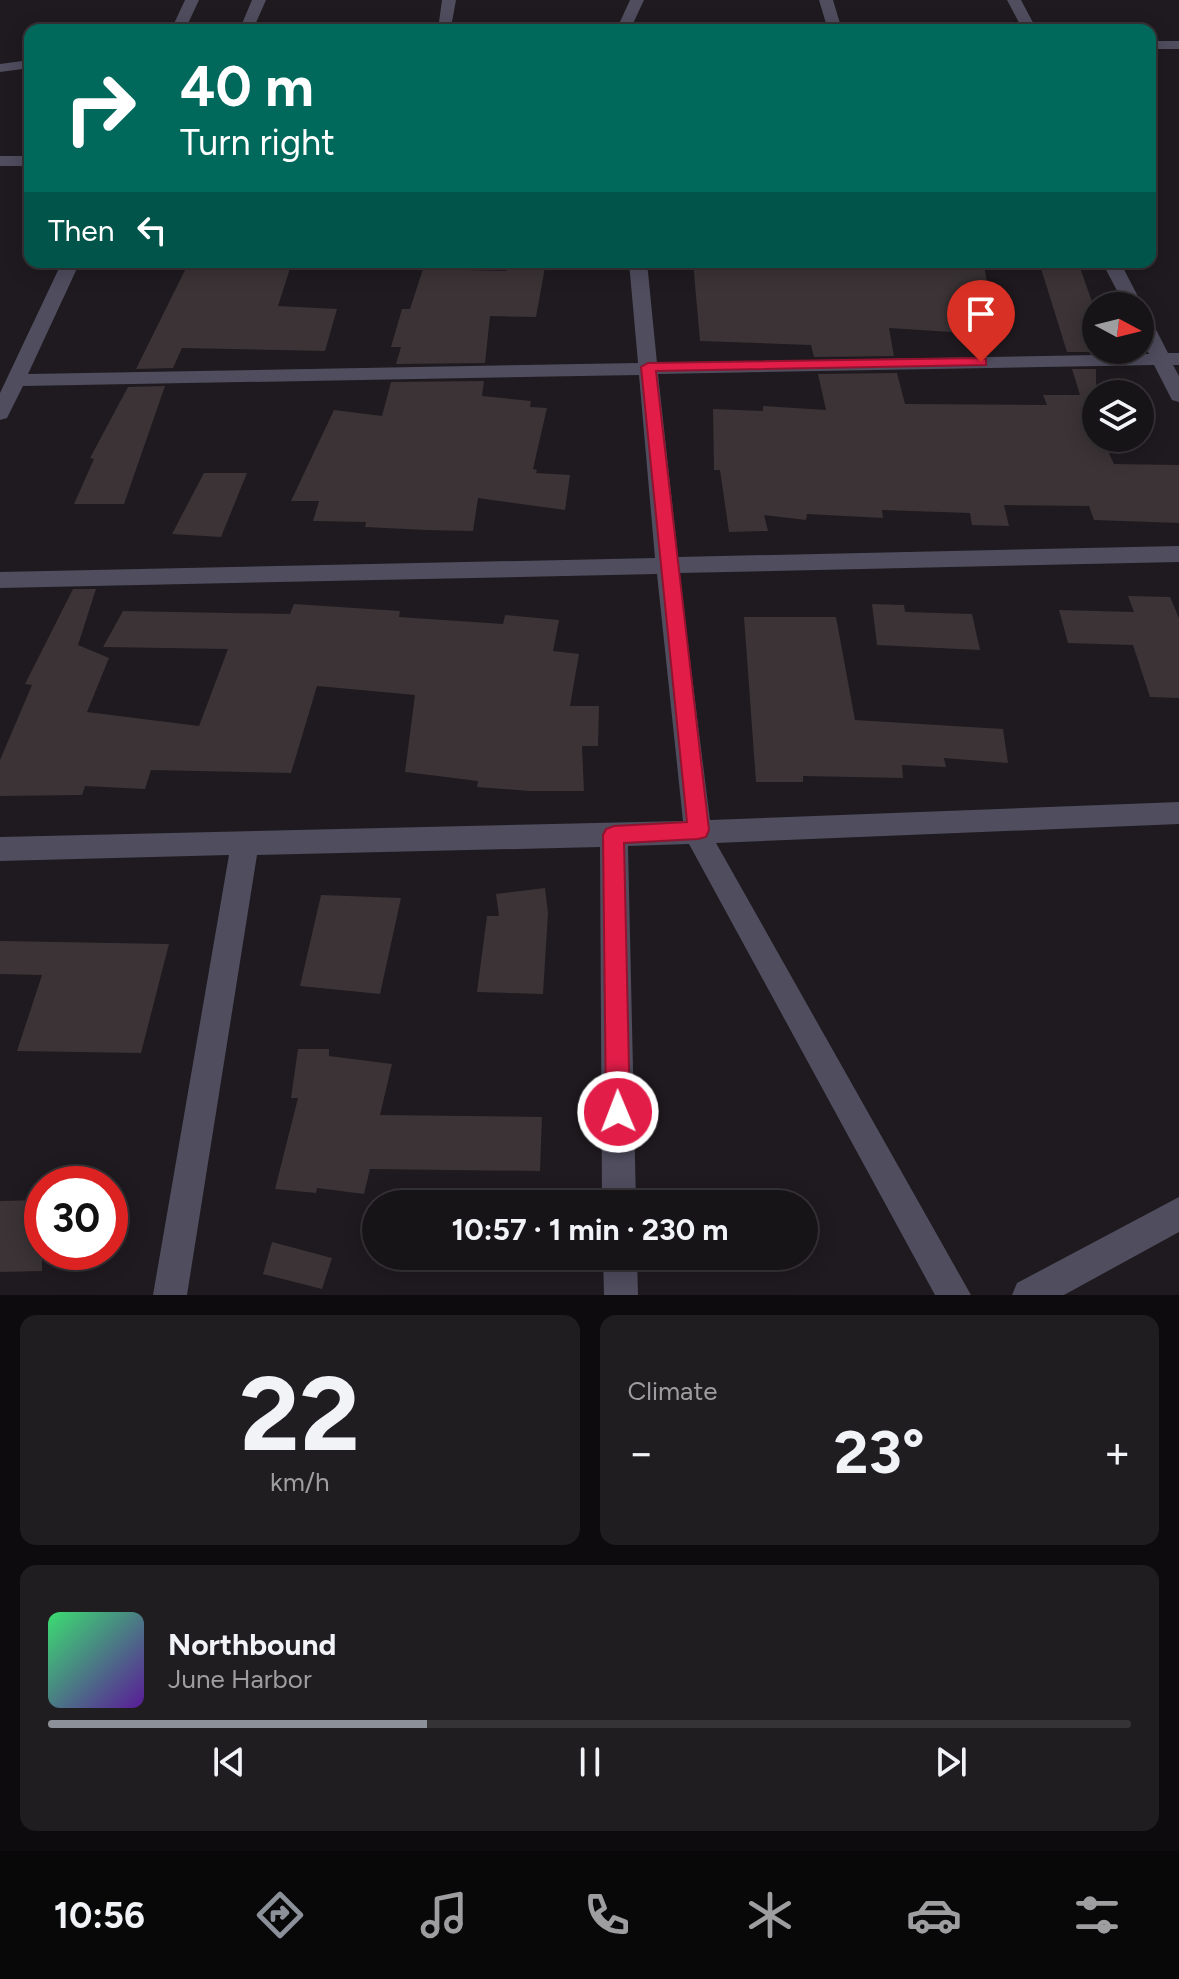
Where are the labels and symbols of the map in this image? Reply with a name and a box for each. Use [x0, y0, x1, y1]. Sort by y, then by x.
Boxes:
pin [947, 280, 1015, 362]
north arrow [1082, 292, 1154, 364]
position arrow [576, 1070, 660, 1154]
speed limit sign: 30 [24, 1166, 128, 1270]

